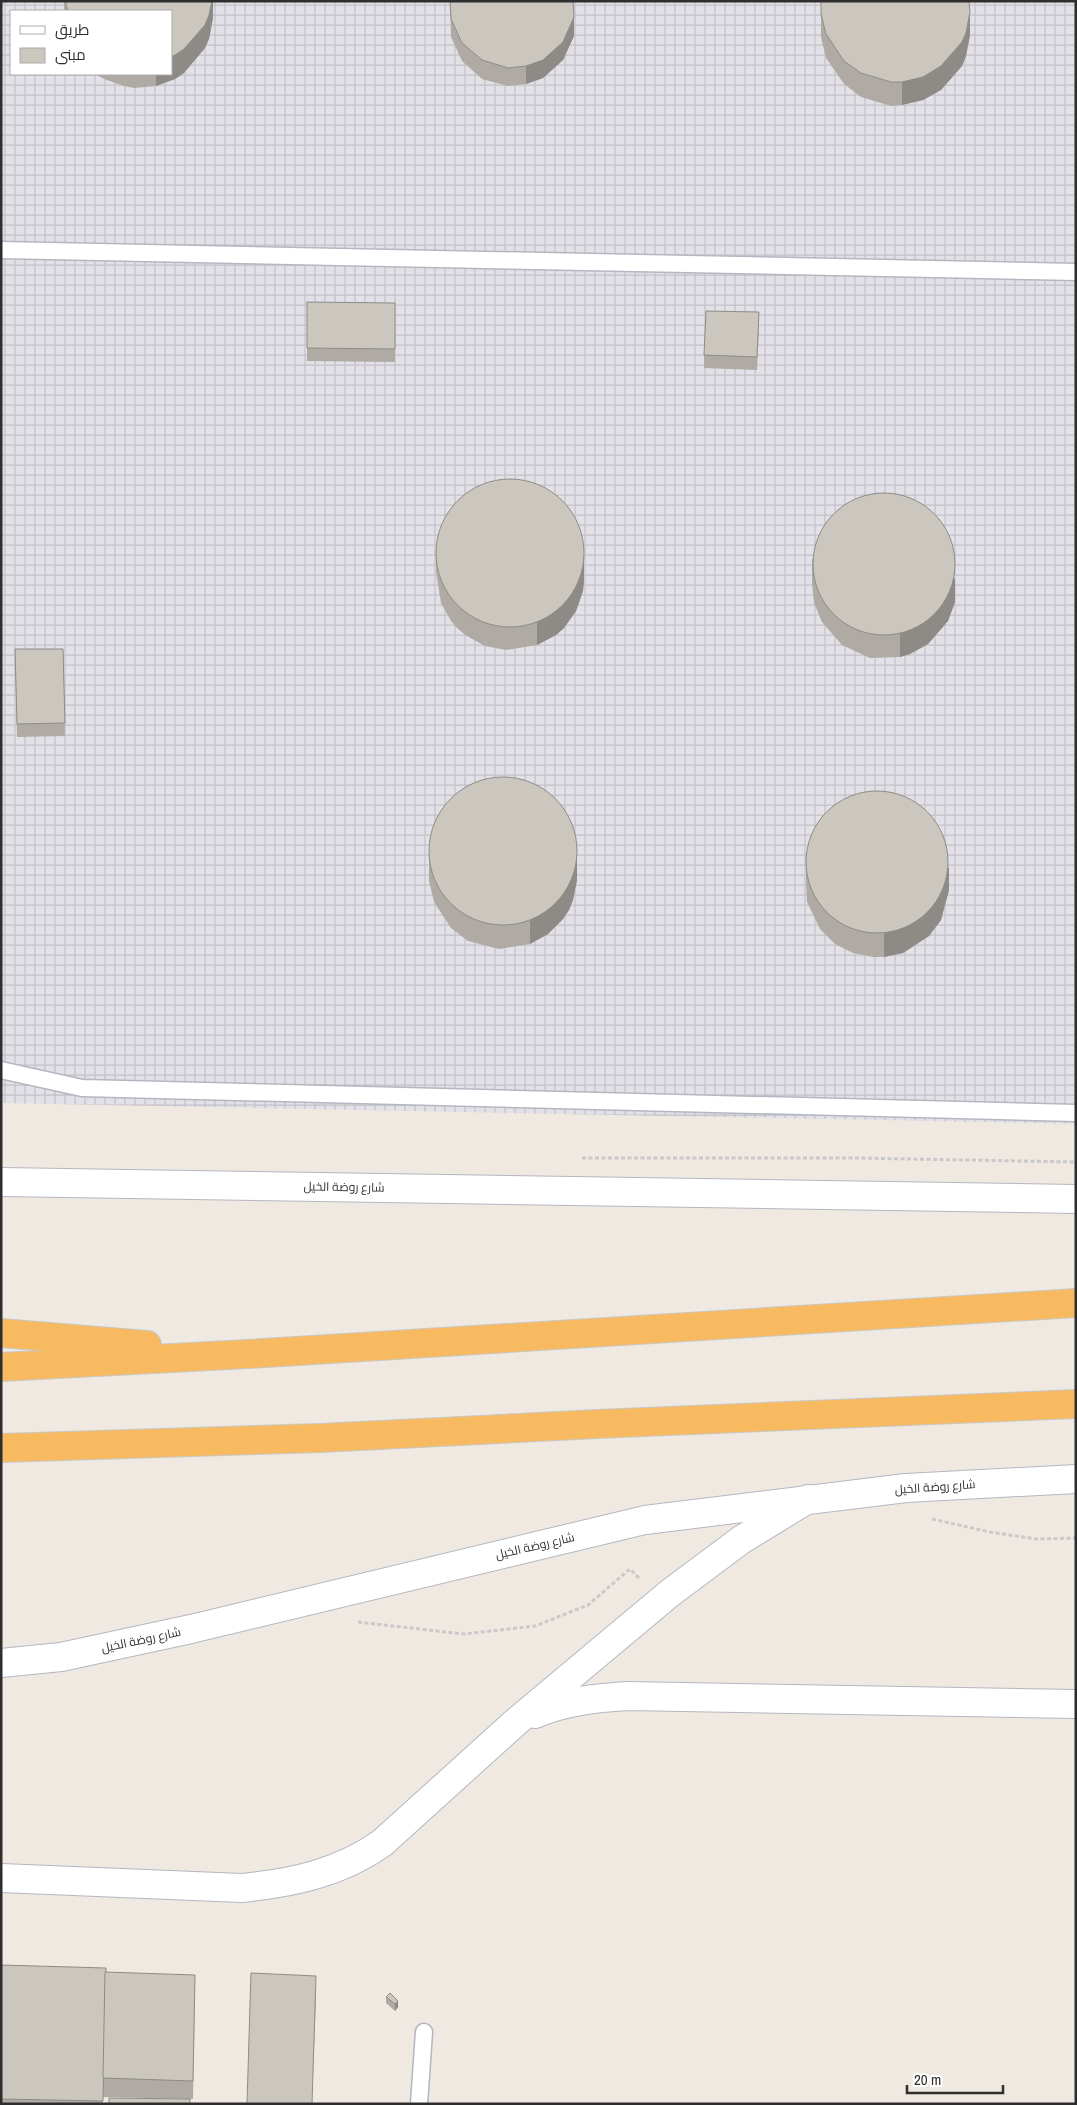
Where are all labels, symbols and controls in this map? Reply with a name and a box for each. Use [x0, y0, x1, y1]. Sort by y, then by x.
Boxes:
legend [10, 10, 172, 75]
text: طريق [55, 19, 89, 40]
text: مبنى [55, 44, 86, 65]
street label: شارع روضة الخيل [303, 1178, 385, 1196]
street label: شارع روضة الخيل [894, 1476, 976, 1498]
street label: شارع روضة الخيل [494, 1529, 576, 1563]
street label: شارع روضة الخيل [100, 1624, 182, 1656]
scale bar [907, 2062, 1003, 2094]
text: 20 m [914, 2069, 941, 2090]

